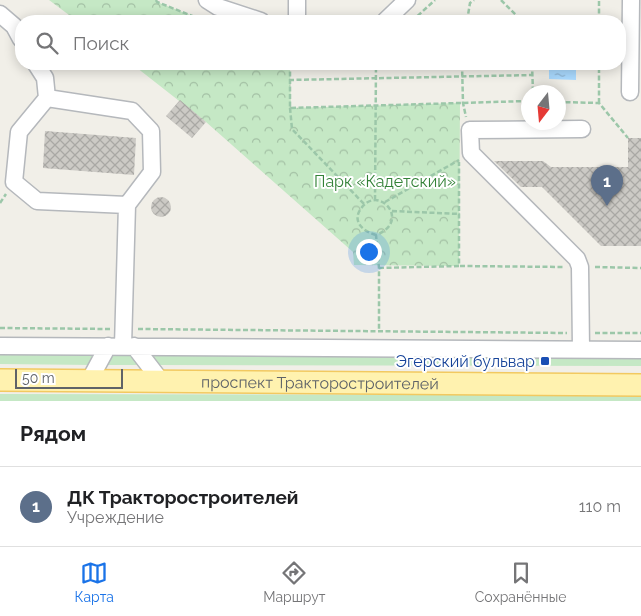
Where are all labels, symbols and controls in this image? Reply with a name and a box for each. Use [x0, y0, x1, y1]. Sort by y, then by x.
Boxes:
search box [15, 15, 626, 70]
icon: search [33, 29, 61, 57]
text: Поиск [73, 32, 129, 54]
north arrow [521, 85, 566, 130]
pin: 1 [591, 165, 623, 206]
park label: Парк «Кадетский» [314, 172, 456, 191]
your location [356, 239, 382, 265]
place label: Эгерский бульвар [396, 352, 535, 371]
marker: Эгерский бульвар [539, 355, 551, 367]
scale bar [15, 366, 122, 389]
text: 50 m [22, 370, 55, 386]
street label: проспект Тракторостроителей [201, 372, 439, 393]
text: Рядом [20, 421, 86, 446]
text: ДК Тракторостроителей [67, 486, 298, 508]
text: 1 [32, 497, 40, 516]
text: 110 m [579, 497, 621, 516]
text: Учреждение [67, 508, 164, 527]
tab: Карта [75, 559, 114, 605]
tab: Маршрут [263, 559, 326, 605]
tab: Сохранённые [475, 559, 566, 605]

